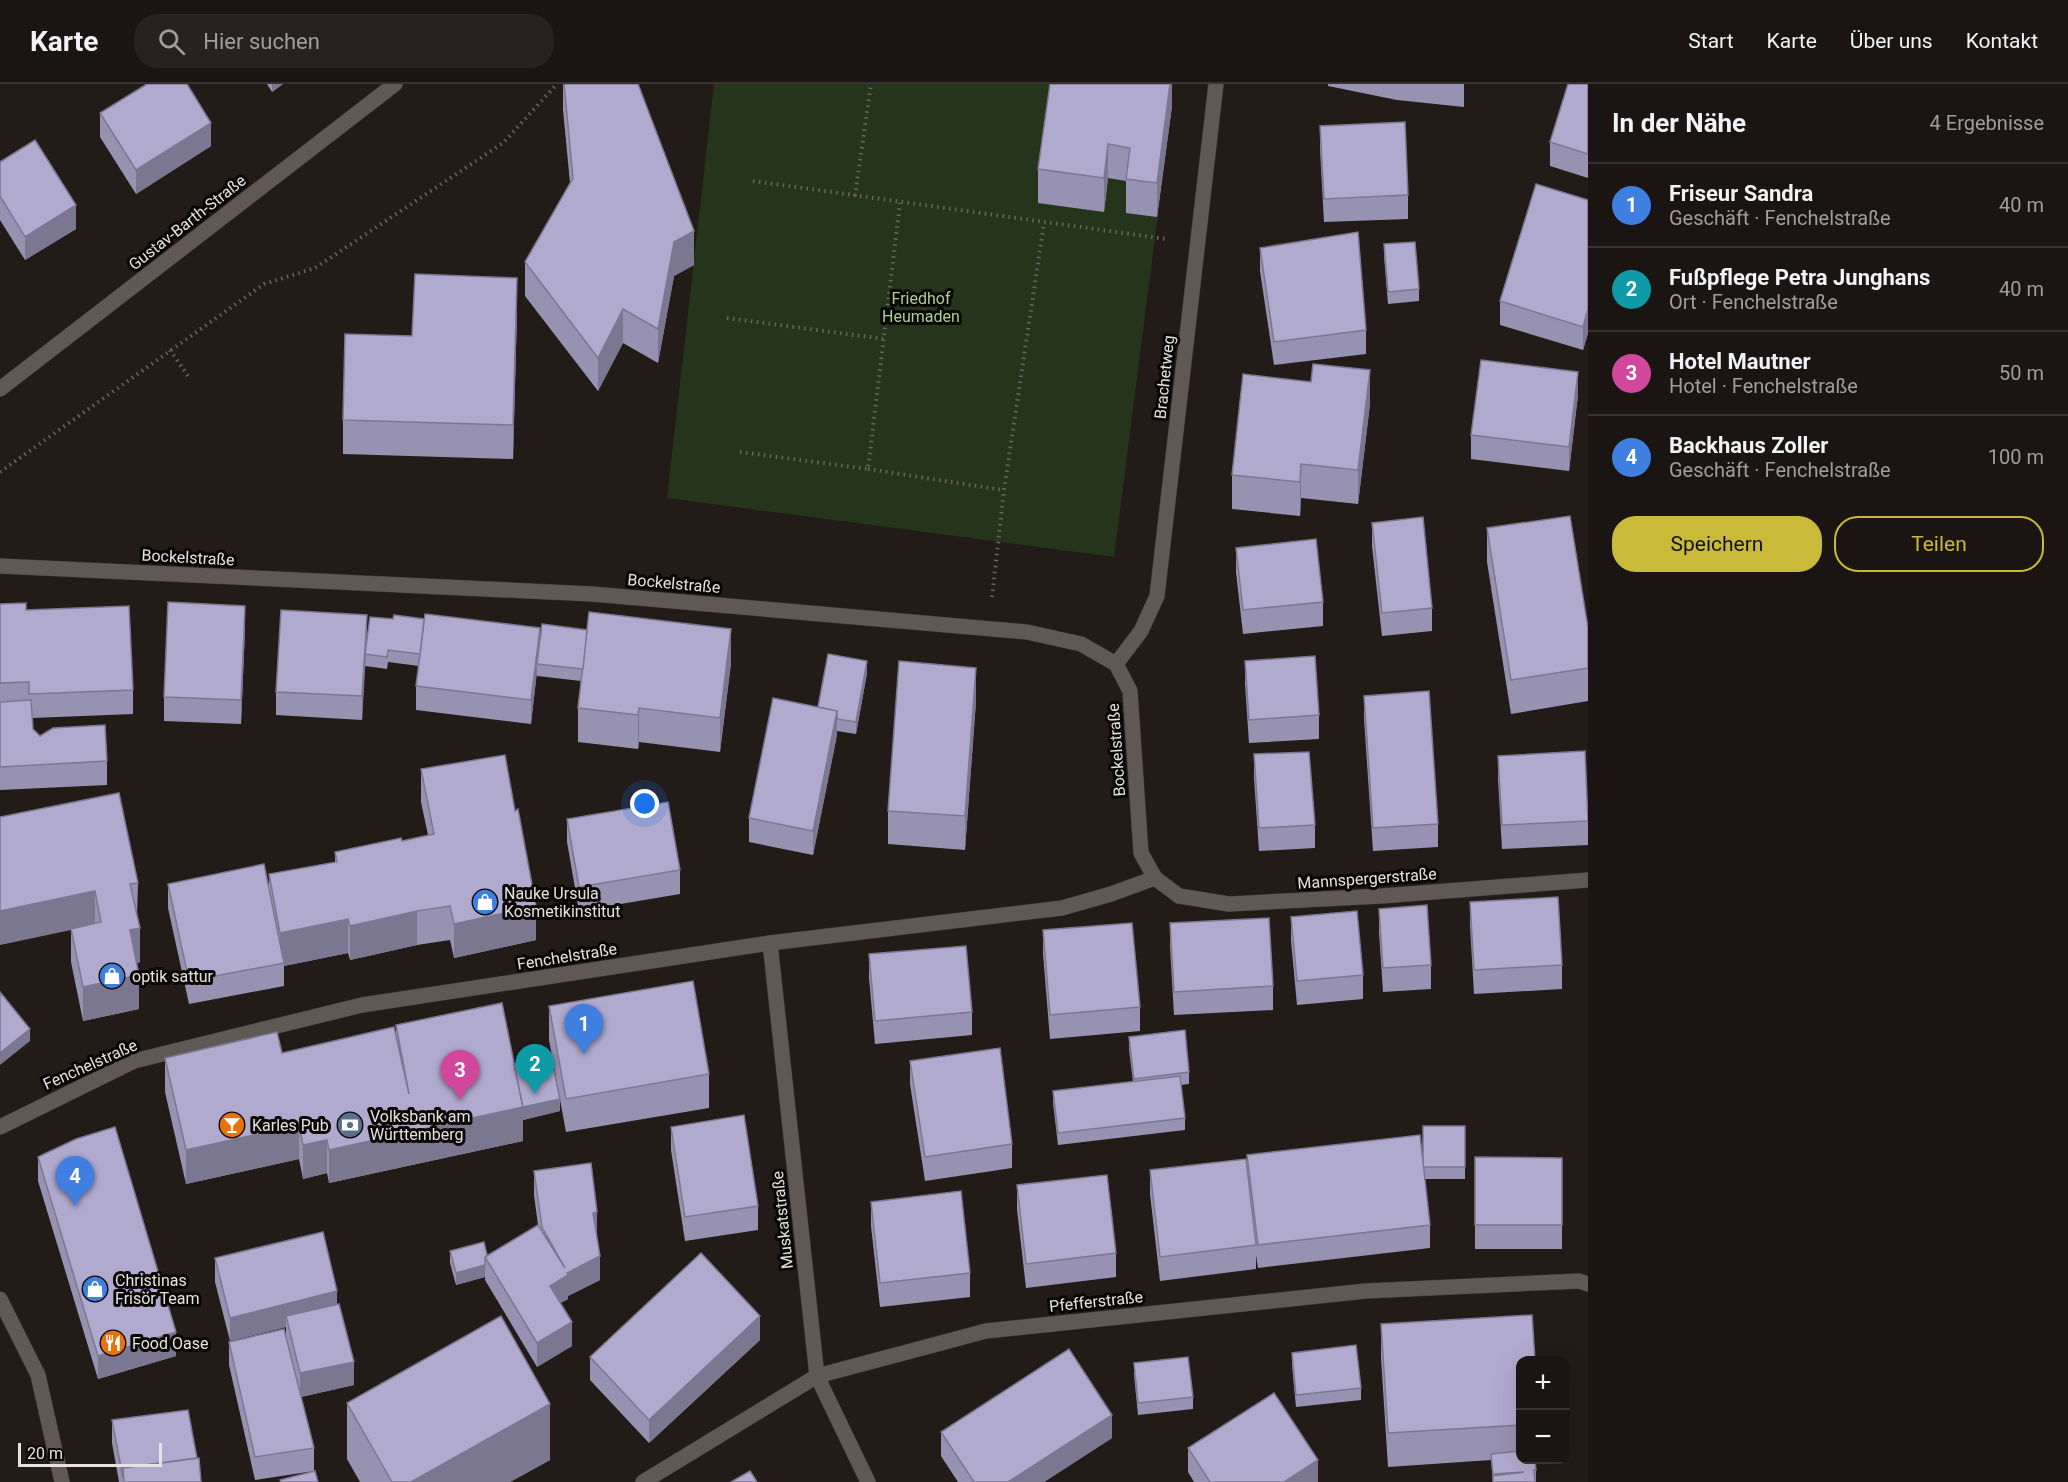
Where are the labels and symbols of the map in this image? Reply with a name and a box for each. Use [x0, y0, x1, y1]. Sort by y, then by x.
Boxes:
street label: Gustav-Barth-Straße [125, 171, 250, 274]
park label: Friedhof Heumaden [882, 289, 960, 326]
street label: Brachetweg [1151, 334, 1178, 420]
street label: Bockelstraße [141, 546, 235, 569]
street label: Bockelstraße [627, 570, 721, 597]
street label: Bockelstraße [1104, 703, 1129, 797]
your location [630, 789, 659, 818]
street label: Mannspergerstraße [1297, 864, 1437, 893]
place label: Nauke Ursula Kosmetikinstitut [504, 884, 620, 921]
shop icon: Nauke Ursula Kosmetikinstitut [470, 887, 500, 917]
street label: Fenchelstraße [516, 939, 618, 974]
shop icon: optik sattur [97, 961, 127, 991]
place label: optik sattur [132, 967, 214, 986]
pin: 1 [564, 1004, 604, 1054]
street label: Fenchelstraße [40, 1035, 140, 1094]
pin: 2 [516, 1044, 554, 1094]
pin: 3 [440, 1050, 480, 1100]
place label: Volksbank am Württemberg [370, 1107, 471, 1144]
bar icon: Karles Pub [217, 1110, 247, 1140]
bank icon: Volksbank am Württemberg [335, 1110, 365, 1140]
place label: Karles Pub [252, 1116, 329, 1135]
pin: 4 [56, 1156, 94, 1206]
street label: Muskatstraße [768, 1170, 797, 1270]
place label: Christinas Frisör Team [115, 1271, 199, 1308]
shop icon: Christinas Frisör Team [80, 1274, 110, 1304]
street label: Pfefferstraße [1048, 1287, 1144, 1316]
restaurant icon: Food Oase [98, 1328, 128, 1358]
place label: Food Oase [132, 1334, 208, 1353]
scale bar [18, 1440, 162, 1468]

